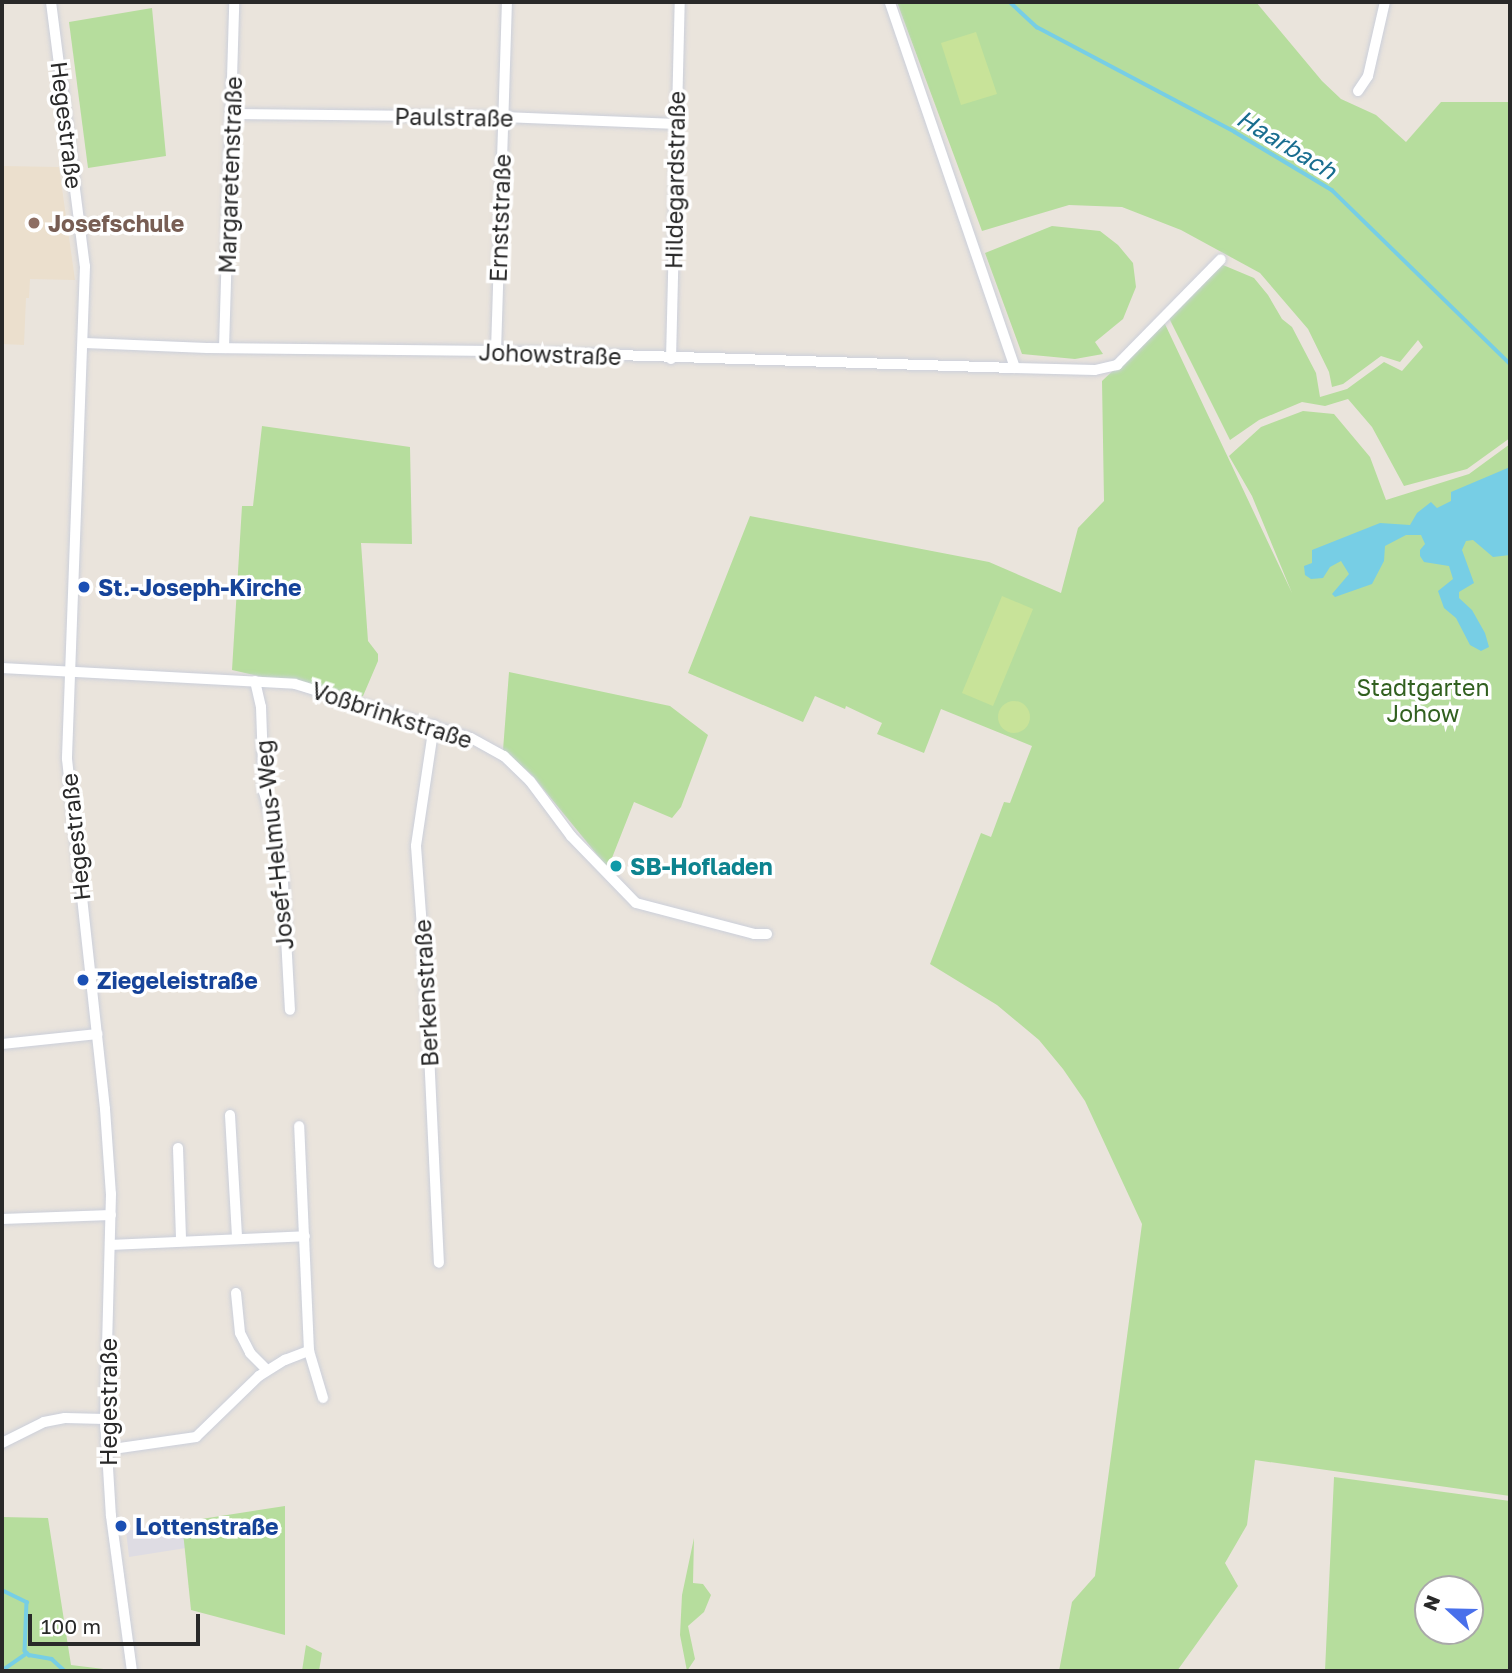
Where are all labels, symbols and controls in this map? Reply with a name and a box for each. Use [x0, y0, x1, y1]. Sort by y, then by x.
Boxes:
street label: Hegestraße [45, 60, 89, 190]
street label: Margaretenstraße [213, 76, 247, 274]
street label: Hildegardstraße [660, 91, 690, 269]
street label: Paulstraße [394, 102, 514, 132]
water label: Haarbach [1232, 103, 1342, 185]
street label: Ernststraße [484, 153, 516, 283]
place label: Josefschule [48, 209, 184, 237]
marker: Josefschule [26, 215, 42, 231]
street label: Johowstraße [478, 338, 622, 370]
place label: St.-Joseph-Kirche [98, 573, 302, 601]
marker: St.-Joseph-Kirche [76, 579, 92, 595]
park label: Stadtgarten Johow [1356, 673, 1490, 727]
street label: Voßbrinkstraße [308, 676, 476, 754]
street label: Josef-Helmus-Weg [249, 739, 299, 951]
street label: Hegestraße [55, 772, 95, 902]
place label: SB-Hofladen [630, 852, 773, 880]
marker: SB-Hofladen [608, 858, 624, 874]
street label: Berkenstraße [408, 919, 444, 1067]
place label: Ziegeleistraße [97, 966, 258, 994]
marker: Ziegeleistraße [75, 972, 91, 988]
street label: Hegestraße [94, 1338, 122, 1466]
place label: Lottenstraße [135, 1512, 279, 1540]
marker: Lottenstraße [113, 1518, 129, 1534]
north arrow [1414, 1575, 1484, 1645]
text: N [1418, 1592, 1444, 1614]
scale bar [32, 1600, 203, 1644]
text: 100 m [41, 1613, 101, 1639]

